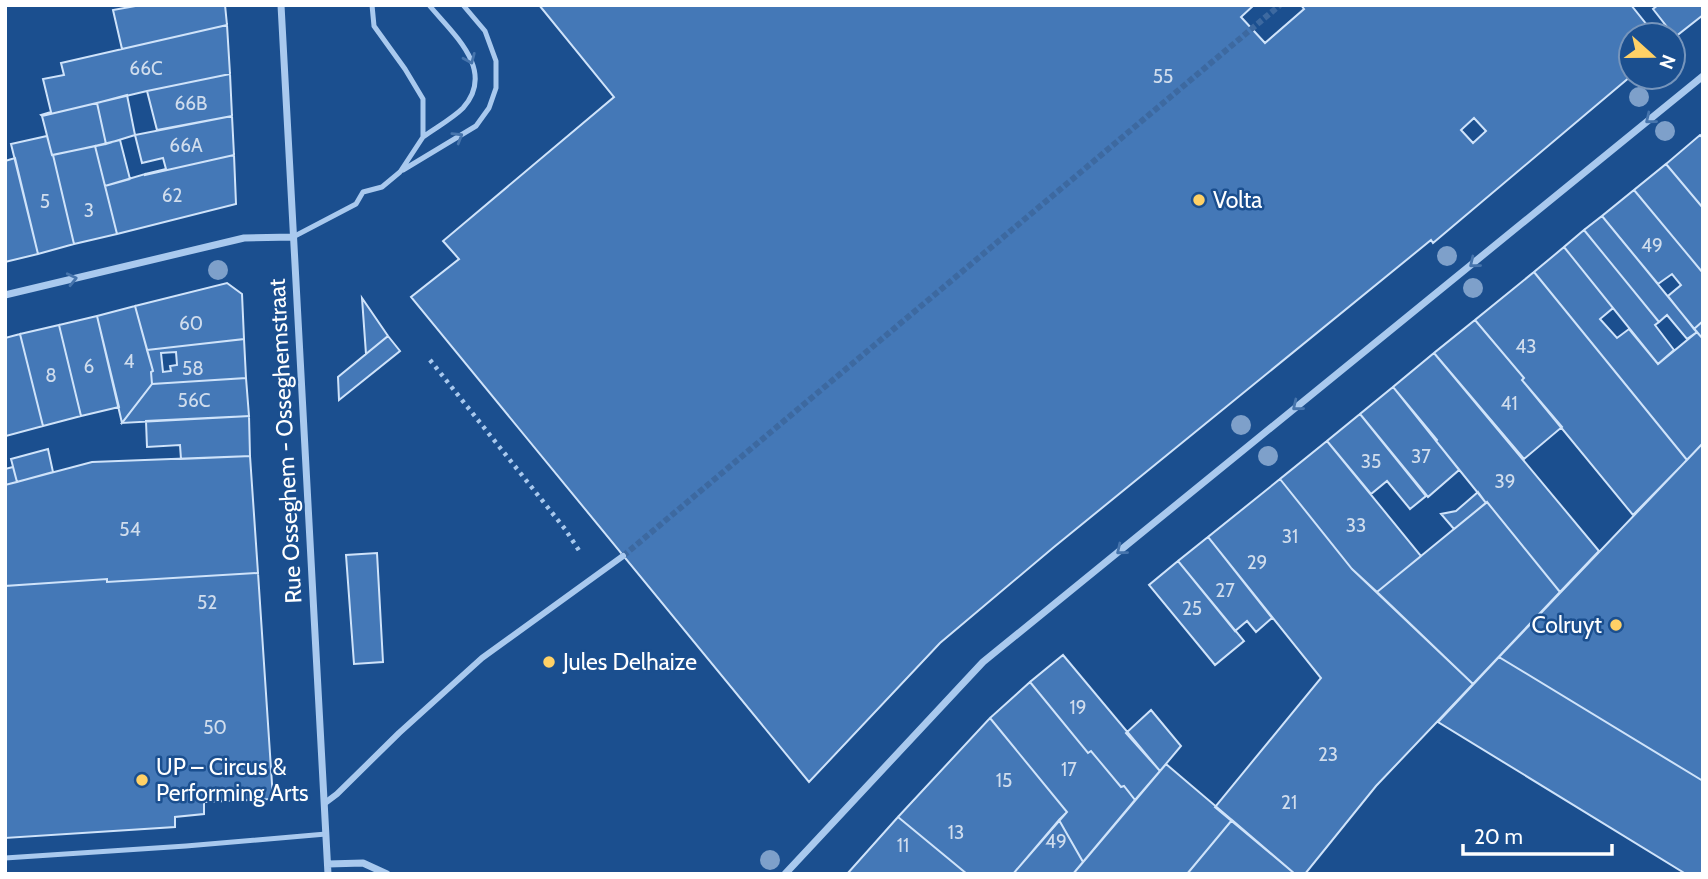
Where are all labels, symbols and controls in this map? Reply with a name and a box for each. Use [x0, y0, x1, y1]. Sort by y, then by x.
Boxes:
north arrow [1617, 21, 1687, 91]
one-way arrow [461, 52, 475, 64]
text: N [1654, 52, 1681, 72]
house number: 66C [129, 57, 163, 80]
house number: 55 [1153, 65, 1173, 88]
house number: 66B [175, 92, 207, 115]
one-way arrow [1645, 110, 1657, 123]
one-way arrow [451, 132, 464, 145]
house number: 66A [169, 134, 203, 157]
house number: 62 [162, 184, 182, 207]
place label: Volta [1213, 186, 1262, 214]
house number: 5 [40, 190, 50, 213]
marker: Volta [1191, 192, 1207, 208]
house number: 3 [84, 199, 94, 222]
house number: 49 [1641, 234, 1663, 257]
one-way arrow [1469, 254, 1481, 267]
one-way arrow [66, 273, 78, 288]
street label: Rue Osseghem - Osseghemstraat [262, 278, 307, 604]
house number: 60 [179, 312, 203, 335]
house number: 43 [1515, 335, 1537, 358]
house number: 4 [124, 350, 135, 373]
house number: 6 [84, 355, 94, 378]
house number: 58 [182, 357, 204, 380]
house number: 8 [45, 364, 57, 387]
house number: 56C [178, 389, 211, 412]
house number: 41 [1500, 392, 1518, 415]
one-way arrow [1293, 398, 1305, 411]
house number: 37 [1411, 445, 1431, 468]
house number: 35 [1361, 450, 1381, 473]
house number: 39 [1494, 470, 1516, 493]
house number: 33 [1346, 514, 1366, 537]
house number: 54 [119, 518, 141, 541]
house number: 31 [1282, 525, 1298, 548]
one-way arrow [1116, 542, 1129, 554]
house number: 29 [1247, 551, 1267, 574]
house number: 27 [1215, 579, 1235, 602]
house number: 52 [197, 591, 217, 614]
house number: 25 [1182, 597, 1202, 620]
place label: Colruyt [1531, 611, 1602, 639]
marker: Colruyt [1608, 617, 1624, 633]
place label: Jules Delhaize [562, 648, 697, 676]
marker: Jules Delhaize [541, 654, 557, 670]
house number: 19 [1070, 696, 1087, 719]
house number: 50 [203, 716, 227, 739]
house number: 23 [1318, 743, 1338, 766]
place label: UP – Circus & Performing Arts [156, 753, 308, 807]
house number: 17 [1061, 758, 1077, 781]
house number: 15 [996, 769, 1012, 792]
marker: UP – Circus & Performing Arts [134, 772, 150, 788]
house number: 21 [1281, 791, 1297, 814]
scale bar [1463, 812, 1612, 856]
house number: 13 [948, 821, 964, 844]
text: 20 m [1474, 824, 1523, 849]
house number: 49 [1045, 830, 1067, 853]
house number: 11 [897, 834, 909, 857]

